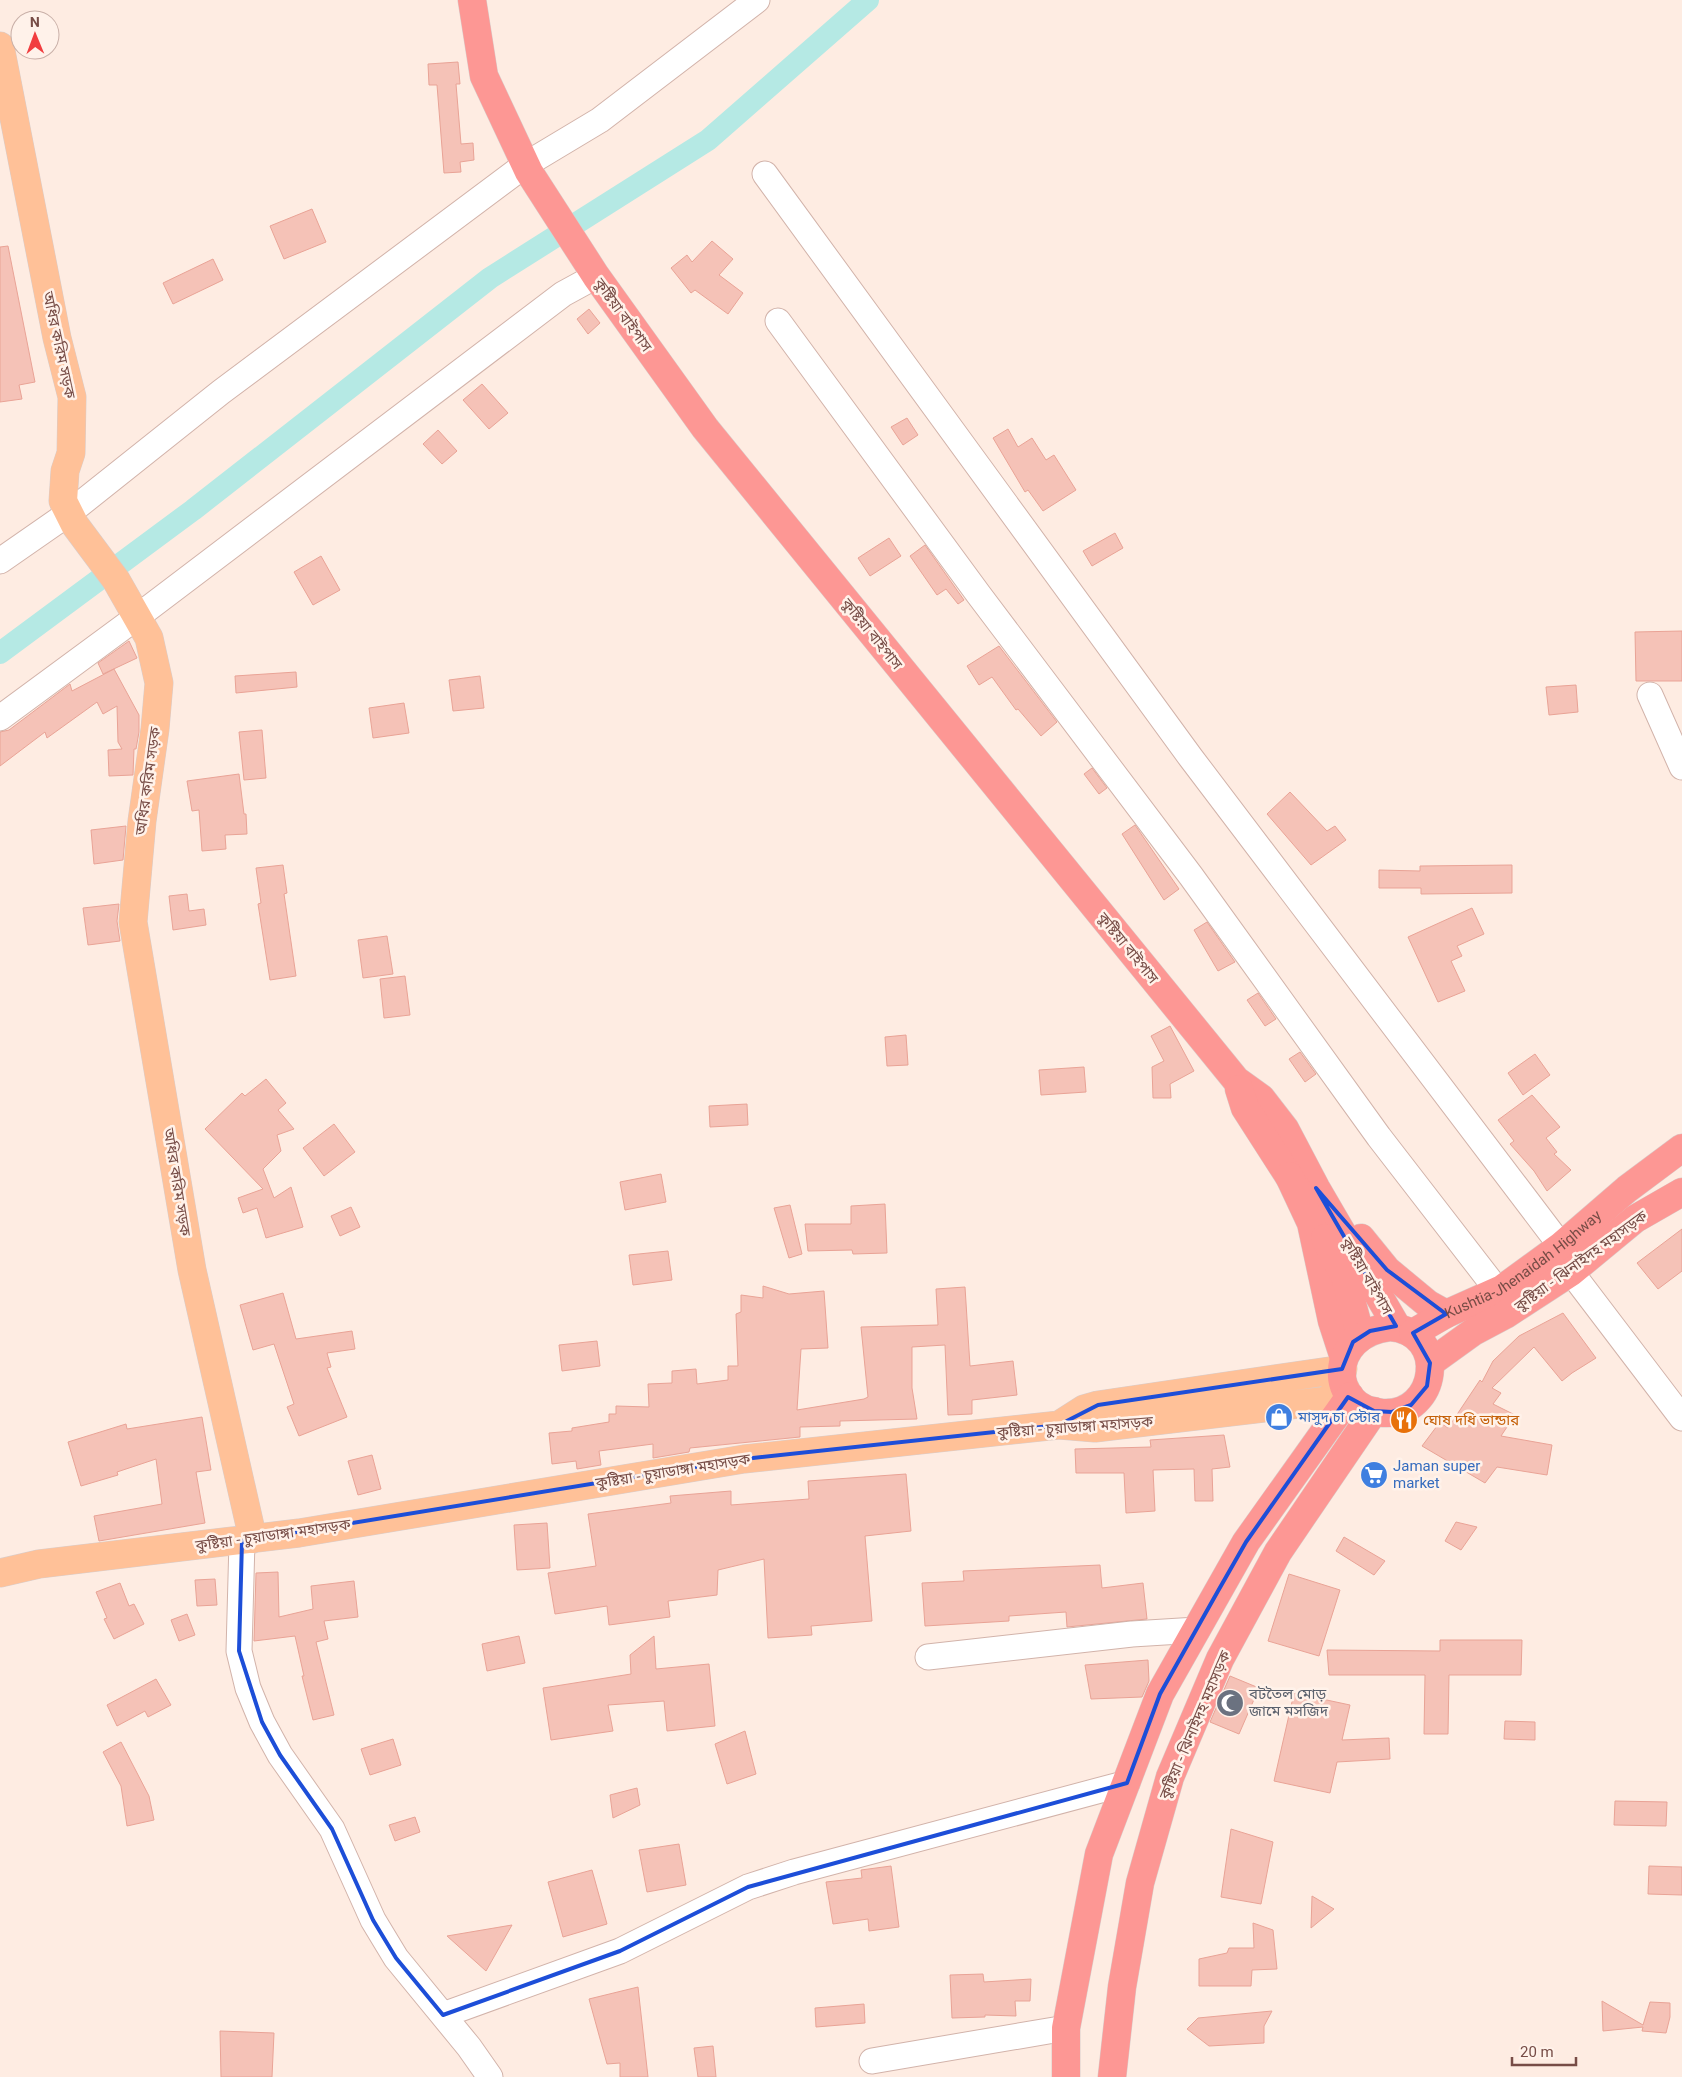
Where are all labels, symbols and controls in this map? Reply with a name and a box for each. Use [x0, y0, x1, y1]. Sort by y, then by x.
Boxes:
north arrow [10, 10, 60, 60]
text: N [30, 14, 40, 30]
street label: কুষ্টিয়া বাইপাস [590, 274, 656, 356]
street label: অধির করিম সড়ক [39, 289, 79, 401]
street label: কুষ্টিয়া বাইপাস [837, 594, 907, 674]
street label: অধির করিম সড়ক [131, 725, 165, 837]
street label: কুষ্টিয়া বাইপাস [1093, 908, 1163, 988]
street label: অধির করিম সড়ক [159, 1126, 195, 1238]
street label: Kushtia-Jhenaidah Highway [1442, 1206, 1605, 1323]
street label: কুষ্টিয়া - ঝিনাইদহ মহাসড়ক [1510, 1206, 1651, 1316]
street label: কুষ্টিয়া বাইপাস [1337, 1233, 1397, 1318]
shop icon: মাসুদ চা স্টোর [1264, 1402, 1294, 1432]
restaurant icon: ঘোষ দধি ভান্ডার [1389, 1405, 1419, 1435]
place label: মাসুদ চা স্টোর [1297, 1408, 1381, 1426]
place label: ঘোষ দধি ভান্ডার [1423, 1411, 1520, 1429]
street label: কুষ্টিয়া - চুয়াডাঙ্গা মহাসড়ক [995, 1413, 1155, 1442]
street label: কুষ্টিয়া - চুয়াডাঙ্গা মহাসড়ক [593, 1450, 753, 1493]
place label: Jaman super market [1393, 1457, 1480, 1492]
supermarket icon: Jaman super market [1359, 1460, 1389, 1490]
street label: কুষ্টিয়া - চুয়াডাঙ্গা মহাসড়ক [193, 1515, 353, 1555]
street label: কুষ্টিয়া - ঝিনাইদহ মহাসড়ক [1155, 1647, 1235, 1803]
place label: বটতৈল মোড় জামে মসজিদ [1248, 1685, 1329, 1720]
mosque icon: বটতৈল মোড় জামে মসজিদ [1215, 1688, 1245, 1718]
scale bar [1512, 2034, 1576, 2066]
text: 20 m [1520, 2043, 1554, 2061]

